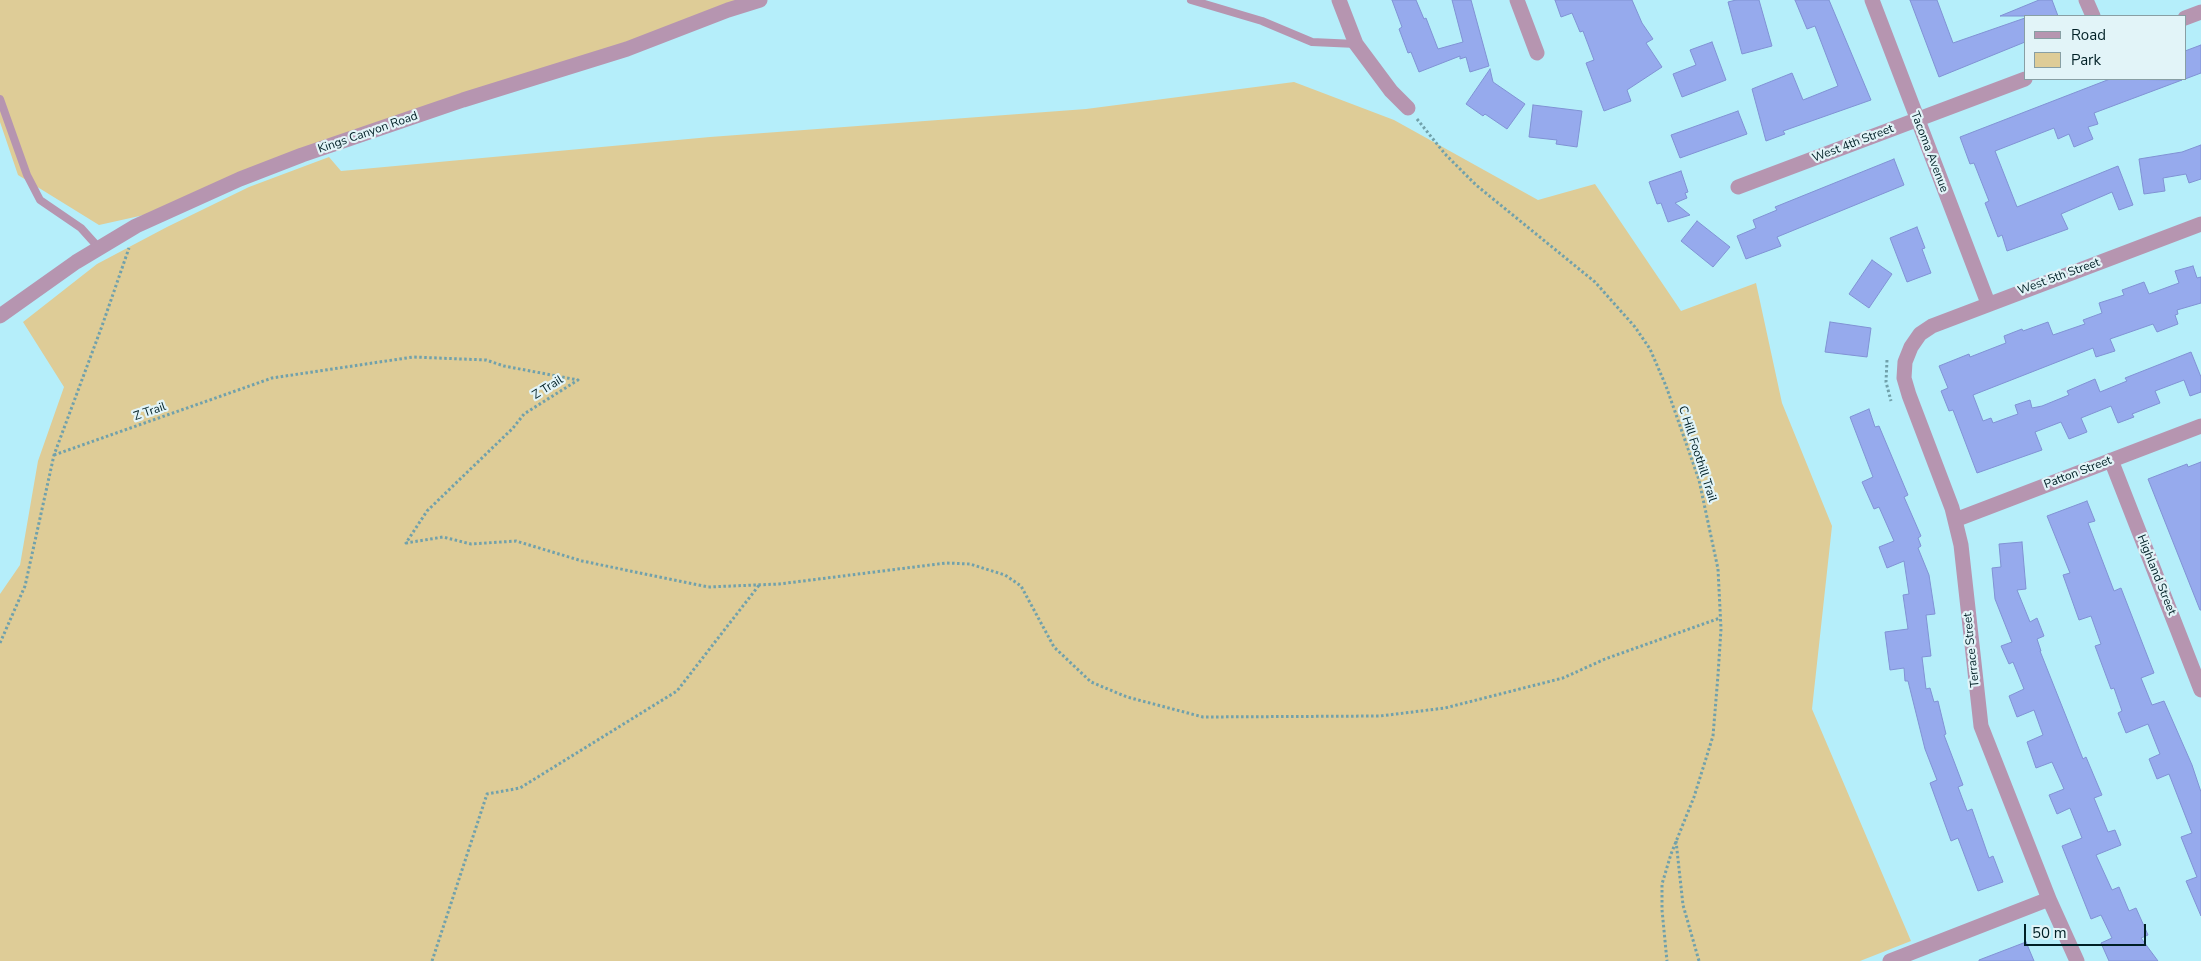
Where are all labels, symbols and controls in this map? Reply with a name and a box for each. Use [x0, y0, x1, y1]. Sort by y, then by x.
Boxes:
legend [2024, 15, 2186, 80]
text: Road [2071, 25, 2106, 45]
text: Park [2071, 50, 2101, 70]
street label: Kings Canyon Road [316, 109, 420, 157]
street label: Tacoma Avenue [1907, 110, 1951, 194]
street label: West 4th Street [1810, 122, 1896, 166]
street label: West 5th Street [2016, 256, 2102, 298]
street label: Z Trail [530, 373, 566, 403]
street label: Z Trail [132, 400, 168, 424]
street label: C Hill Foothill Trail [1675, 404, 1719, 504]
street label: Patton Street [2042, 454, 2114, 492]
street label: Highland Street [2133, 533, 2179, 617]
street label: Terrace Street [1961, 612, 1983, 688]
scale bar [2026, 914, 2148, 946]
text: 50 m [2032, 923, 2067, 943]

